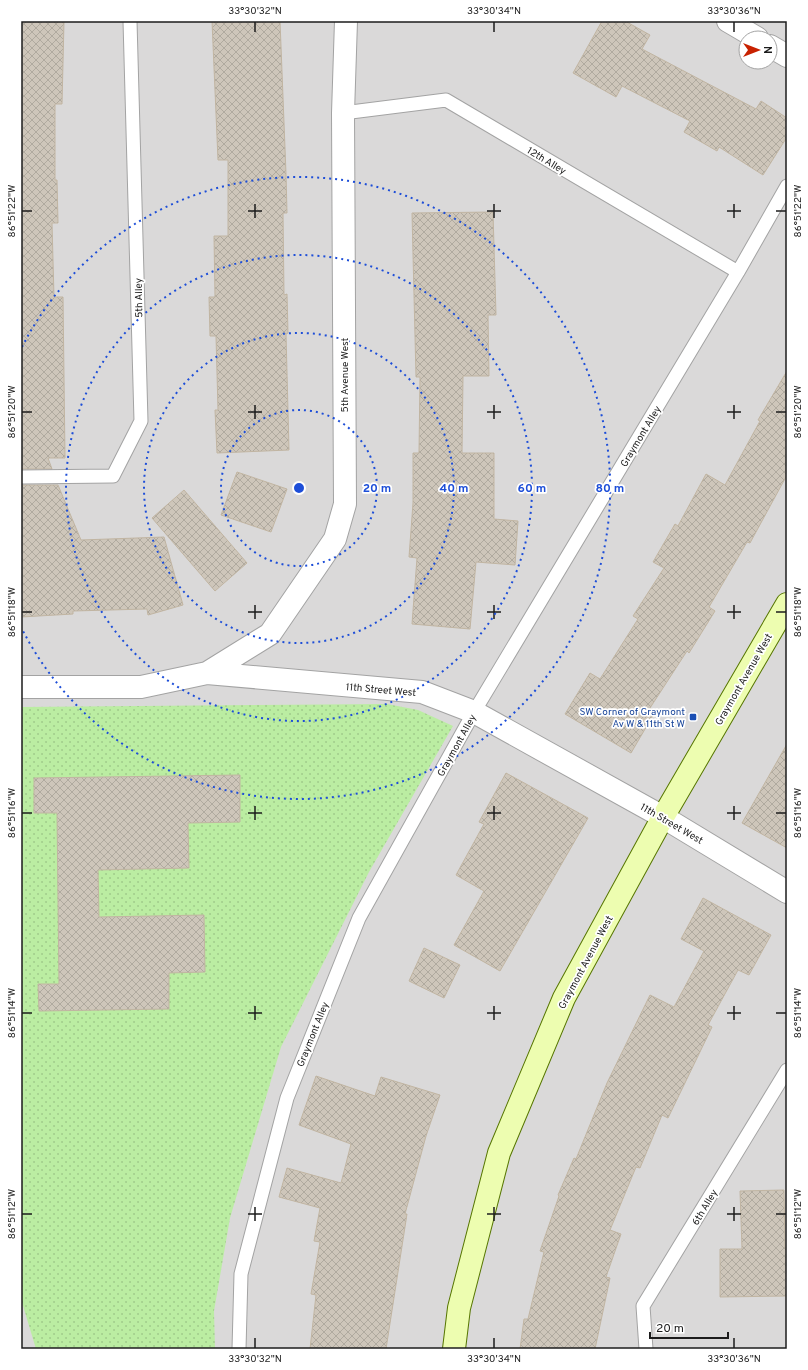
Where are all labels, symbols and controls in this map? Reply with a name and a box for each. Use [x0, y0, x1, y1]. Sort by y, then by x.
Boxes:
text: 33°30'32"N [228, 5, 282, 18]
text: 33°30'34"N [467, 5, 521, 18]
text: 33°30'36"N [707, 5, 761, 18]
north arrow [738, 30, 778, 70]
text: N [760, 46, 774, 54]
street label: 12th Alley [524, 145, 568, 178]
text: 86°51'22"W [6, 185, 19, 237]
text: 86°51'22"W [792, 185, 805, 237]
street label: 5th Alley [133, 278, 146, 318]
street label: 5th Avenue West [339, 337, 352, 412]
text: 86°51'20"W [6, 385, 19, 439]
text: 86°51'20"W [792, 385, 805, 439]
street label: Graymont Alley [618, 404, 665, 470]
centre of rings [292, 481, 306, 495]
text: 20 m [363, 481, 391, 497]
text: 40 m [439, 481, 469, 497]
text: 60 m [518, 481, 546, 497]
text: 80 m [596, 481, 624, 497]
text: 86°51'18"W [6, 587, 19, 637]
text: 86°51'18"W [792, 587, 805, 637]
street label: Graymont Avenue West [713, 631, 776, 728]
street label: 11th Street West [345, 681, 417, 700]
place label: SW Corner of Graymont Av W & 11th St W [579, 706, 685, 731]
street label: Graymont Alley [435, 712, 480, 779]
marker: SW Corner of Graymont Av W & 11th St W [688, 712, 698, 722]
text: 86°51'16"W [6, 788, 19, 838]
text: 86°51'16"W [792, 788, 805, 838]
street label: 11th Street West [637, 801, 705, 848]
street label: Graymont Avenue West [556, 914, 617, 1012]
text: 86°51'14"W [6, 988, 19, 1038]
text: 86°51'14"W [792, 988, 805, 1038]
street label: Graymont Alley [294, 1000, 332, 1069]
street label: 6th Alley [690, 1187, 721, 1228]
text: 86°51'12"W [6, 1189, 19, 1239]
text: 86°51'12"W [792, 1189, 805, 1239]
scale bar [650, 1314, 728, 1340]
text: 20 m [656, 1321, 684, 1337]
text: 33°30'32"N [228, 1353, 282, 1366]
text: 33°30'34"N [467, 1353, 521, 1366]
text: 33°30'36"N [707, 1353, 761, 1366]

